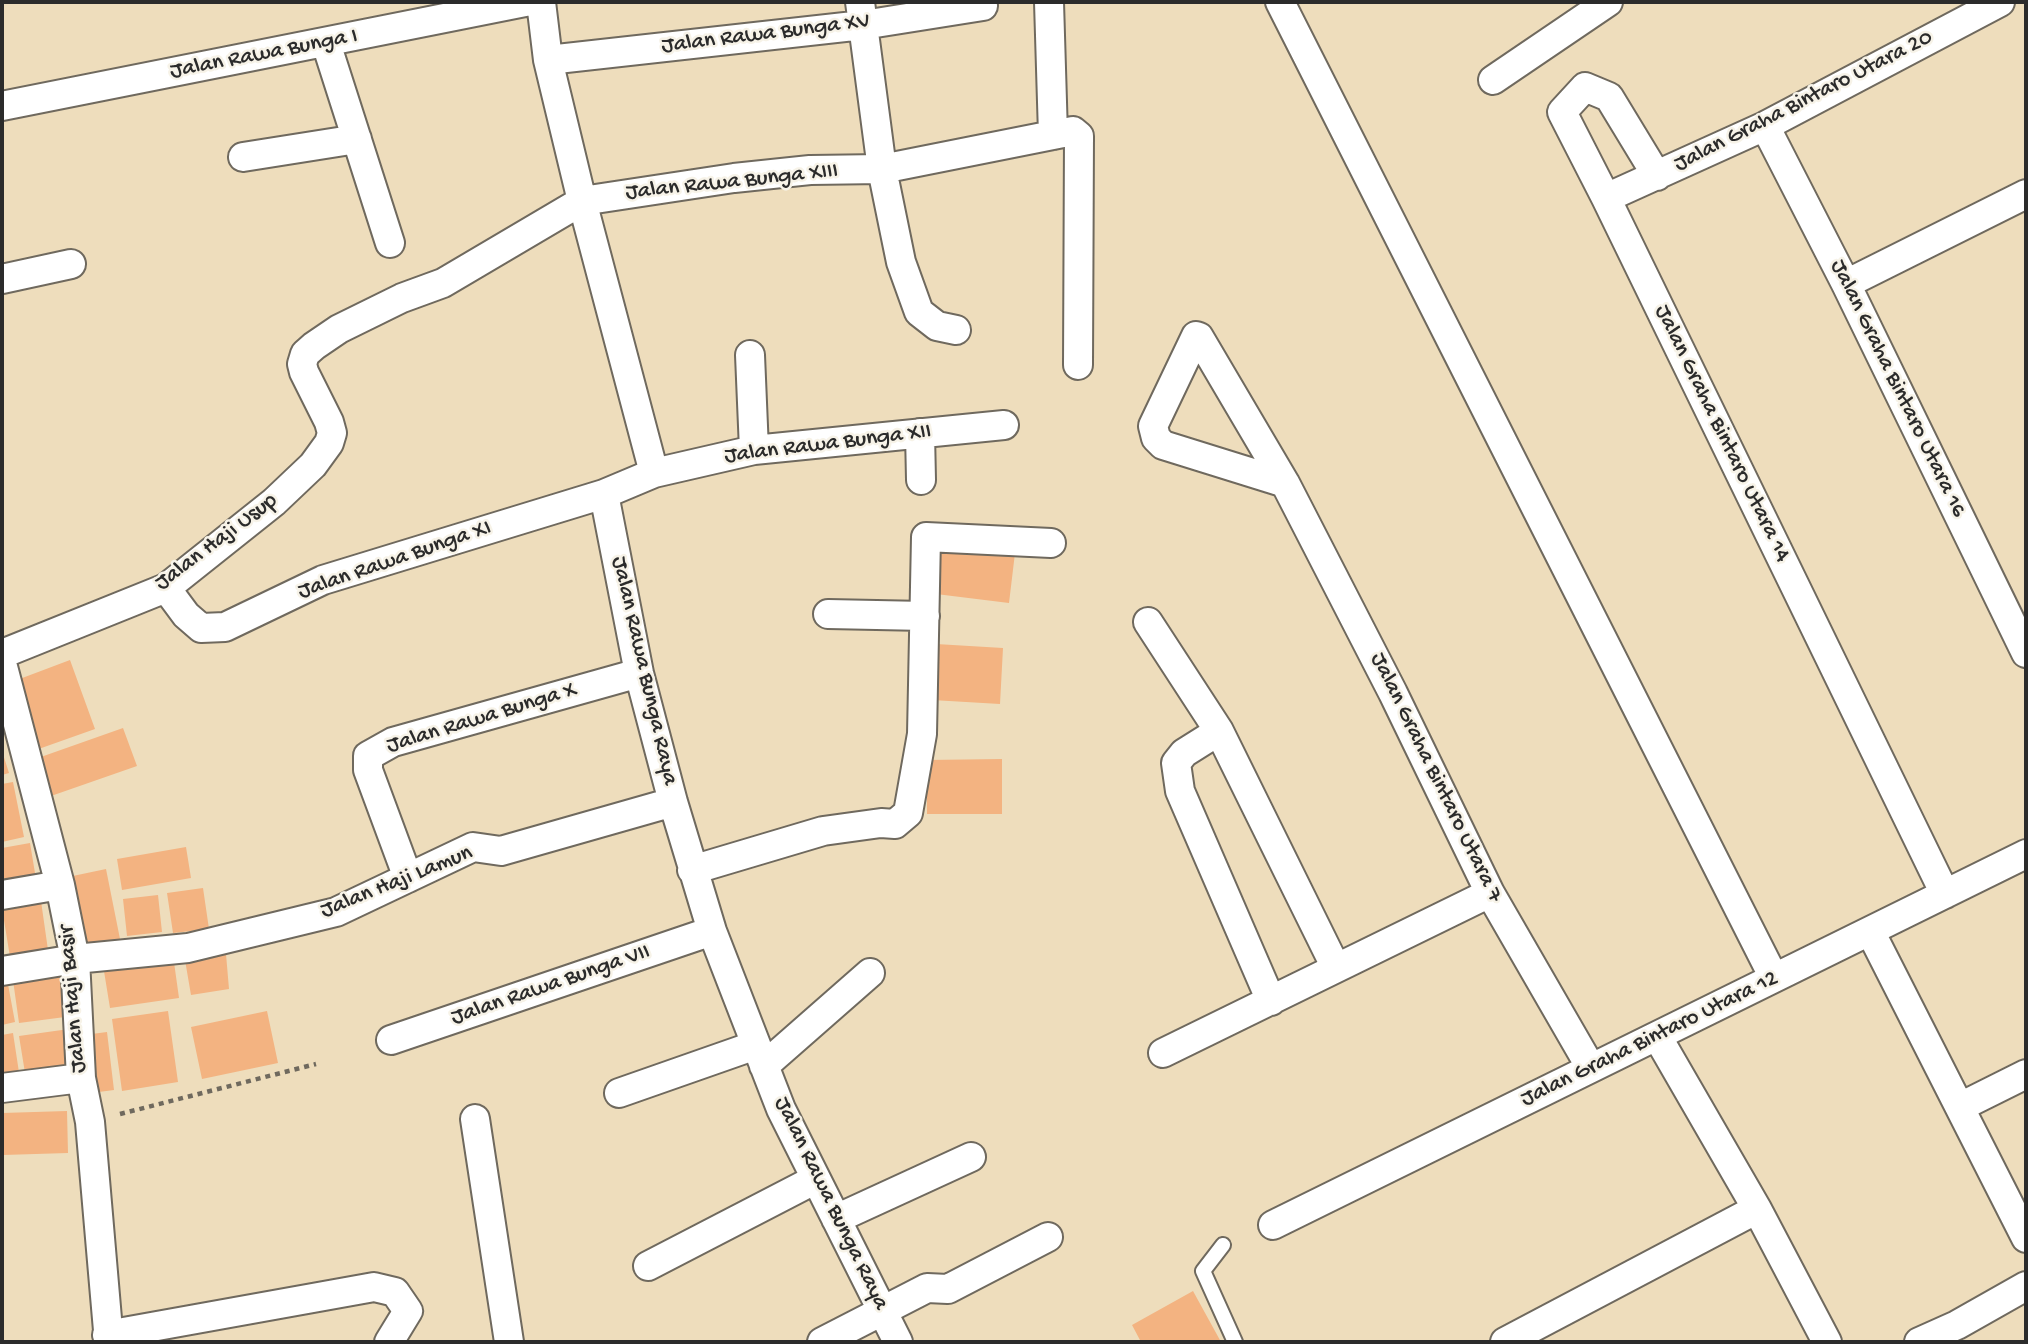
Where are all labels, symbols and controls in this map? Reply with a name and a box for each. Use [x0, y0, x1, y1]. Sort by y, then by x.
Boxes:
street label: Jalan Rawa Bunga XV [660, 9, 872, 61]
street label: Jalan Rawa Bunga I [168, 23, 360, 87]
street label: Jalan Graha Bintaro Utara 20 [1670, 25, 1938, 179]
street label: Jalan Rawa Bunga XIII [624, 158, 840, 208]
street label: Jalan Graha Bintaro Utara 16 [1823, 256, 1971, 522]
street label: Jalan Graha Bintaro Utara 14 [1647, 301, 1795, 567]
street label: Jalan Rawa Bunga XII [723, 419, 933, 471]
street label: Jalan Haji Usup [150, 488, 284, 598]
street label: Jalan Rawa Bunga XI [295, 515, 495, 607]
street label: Jalan Rawa Bunga Raya [603, 554, 683, 788]
street label: Jalan Graha Bintaro Utara 7 [1362, 649, 1508, 907]
street label: Jalan Rawa Bunga X [384, 677, 580, 761]
street label: Jalan Haji Lamun [317, 840, 477, 926]
street label: Jalan Haji Basir [54, 924, 94, 1074]
street label: Jalan Rawa Bunga VII [448, 939, 654, 1033]
street label: Jalan Graha Bintaro Utara 12 [1517, 966, 1783, 1114]
street label: Jalan Rawa Bunga Raya [766, 1093, 894, 1315]

